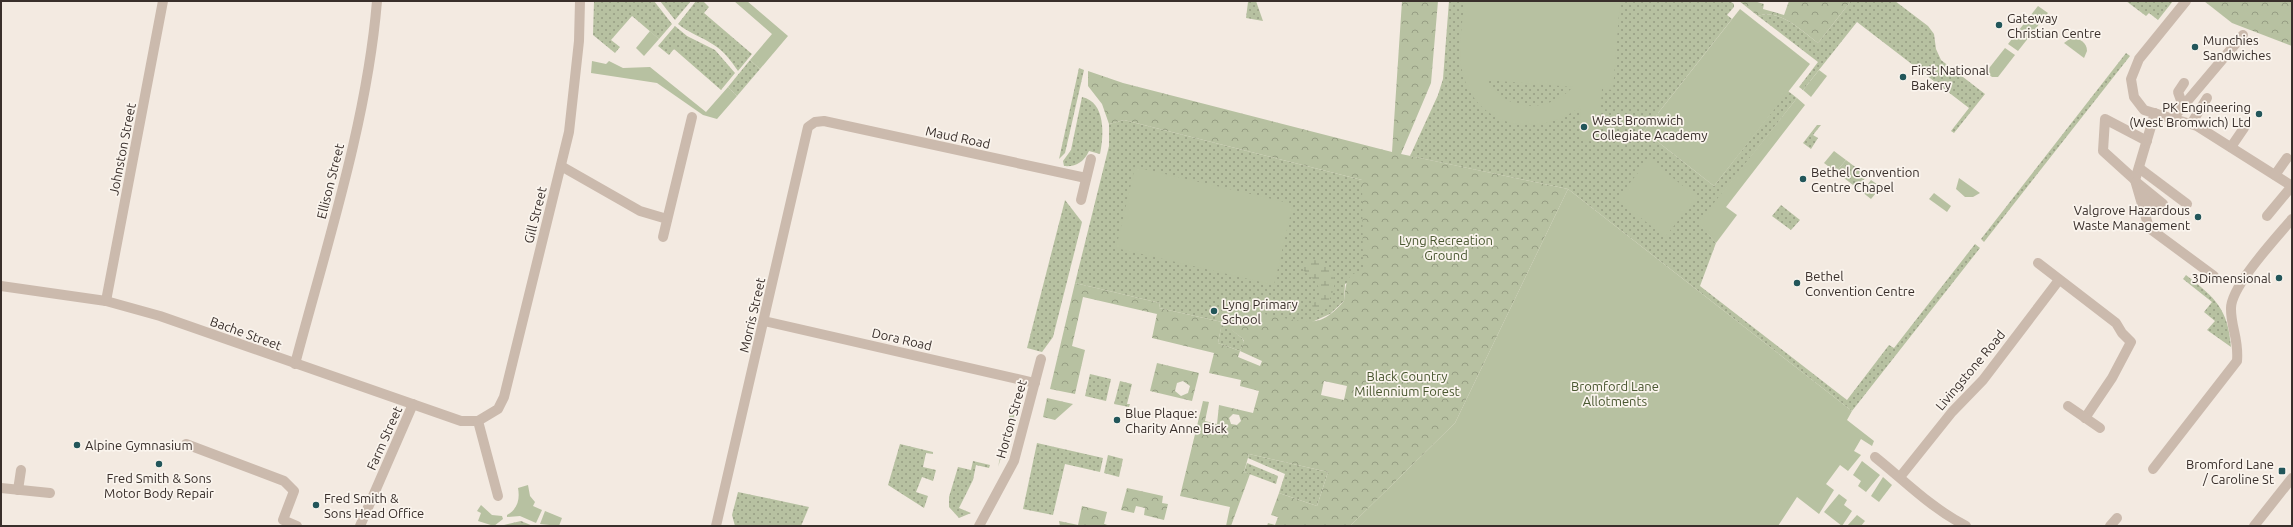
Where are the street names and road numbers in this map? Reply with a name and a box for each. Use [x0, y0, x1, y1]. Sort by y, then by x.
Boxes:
street label: Johnston Street [106, 102, 138, 196]
street label: Maud Road [924, 123, 992, 151]
street label: Ellison Street [314, 142, 346, 220]
street label: Gill Street [521, 185, 549, 245]
street label: Morris Street [737, 276, 767, 354]
street label: Bache Street [208, 314, 284, 352]
street label: Dora Road [871, 325, 933, 353]
street label: Livingstone Road [1932, 327, 2008, 413]
street label: Horton Street [993, 378, 1029, 460]
street label: Farm Street [364, 404, 404, 472]

